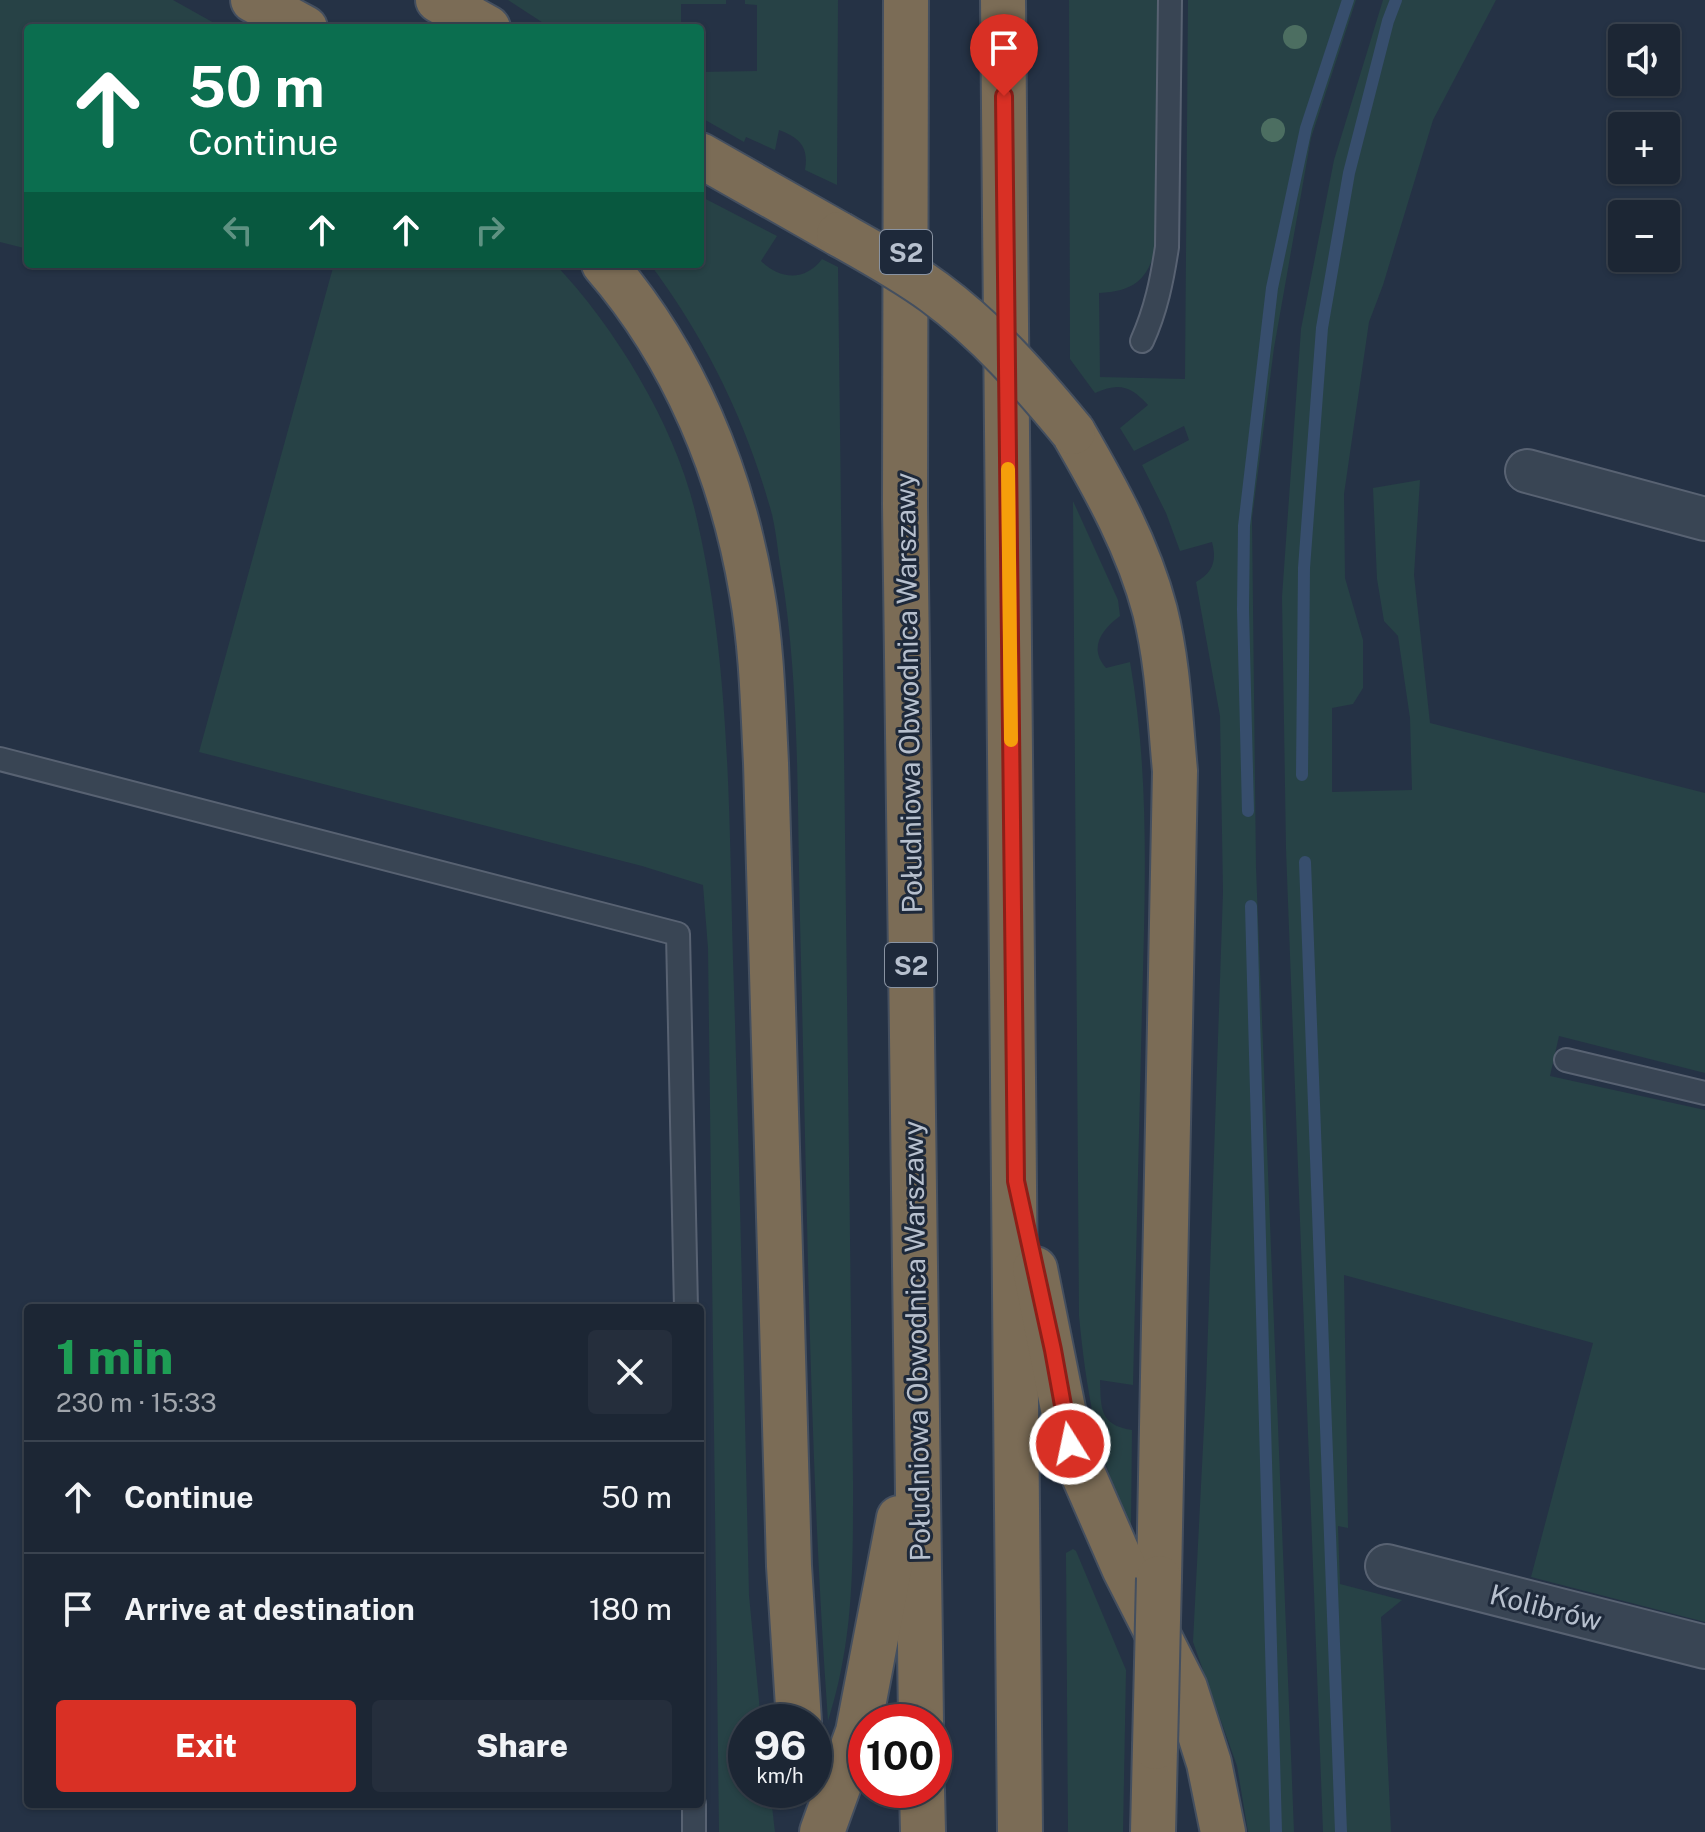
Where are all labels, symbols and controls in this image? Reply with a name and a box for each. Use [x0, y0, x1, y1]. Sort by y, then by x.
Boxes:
pin [970, 14.0, 1038, 96]
map controls [1608, 24, 1680, 272]
button: sound [1608, 24, 1680, 96]
icon: arrive [982, 26, 1026, 70]
text: 50 m [188, 54, 325, 120]
icon: ahead [56, 56, 160, 160]
button: + [1608, 112, 1680, 184]
text: Continue [188, 121, 338, 163]
button: − [1608, 200, 1680, 272]
icon: left [216, 208, 260, 252]
icon: ahead [300, 208, 344, 252]
icon: ahead [384, 208, 428, 252]
icon: right [468, 208, 512, 252]
road number: S2 [880, 230, 932, 274]
street label: Południowa Obwodnica Warszawy [888, 472, 928, 914]
road number: S2 [885, 943, 937, 987]
street label: Południowa Obwodnica Warszawy [896, 1120, 936, 1562]
text: 1 min [56, 1328, 173, 1385]
button: close [588, 1330, 672, 1414]
text: 230 m · 15:33 [56, 1387, 217, 1418]
position arrow [1028, 1402, 1112, 1486]
icon: ahead [56, 1475, 100, 1519]
text: Continue [124, 1479, 254, 1515]
text: 50 m [601, 1479, 672, 1515]
street label: Kolibrów [1486, 1577, 1606, 1637]
icon: arrive [56, 1587, 100, 1631]
text: Arrive at destination [124, 1591, 415, 1627]
text: 180 m [589, 1591, 672, 1627]
button: Exit [56, 1700, 356, 1792]
button: Share [372, 1700, 672, 1792]
speed limit sign: 100 [848, 1704, 952, 1808]
text: 96 [754, 1722, 806, 1769]
text: km/h [756, 1764, 804, 1788]

